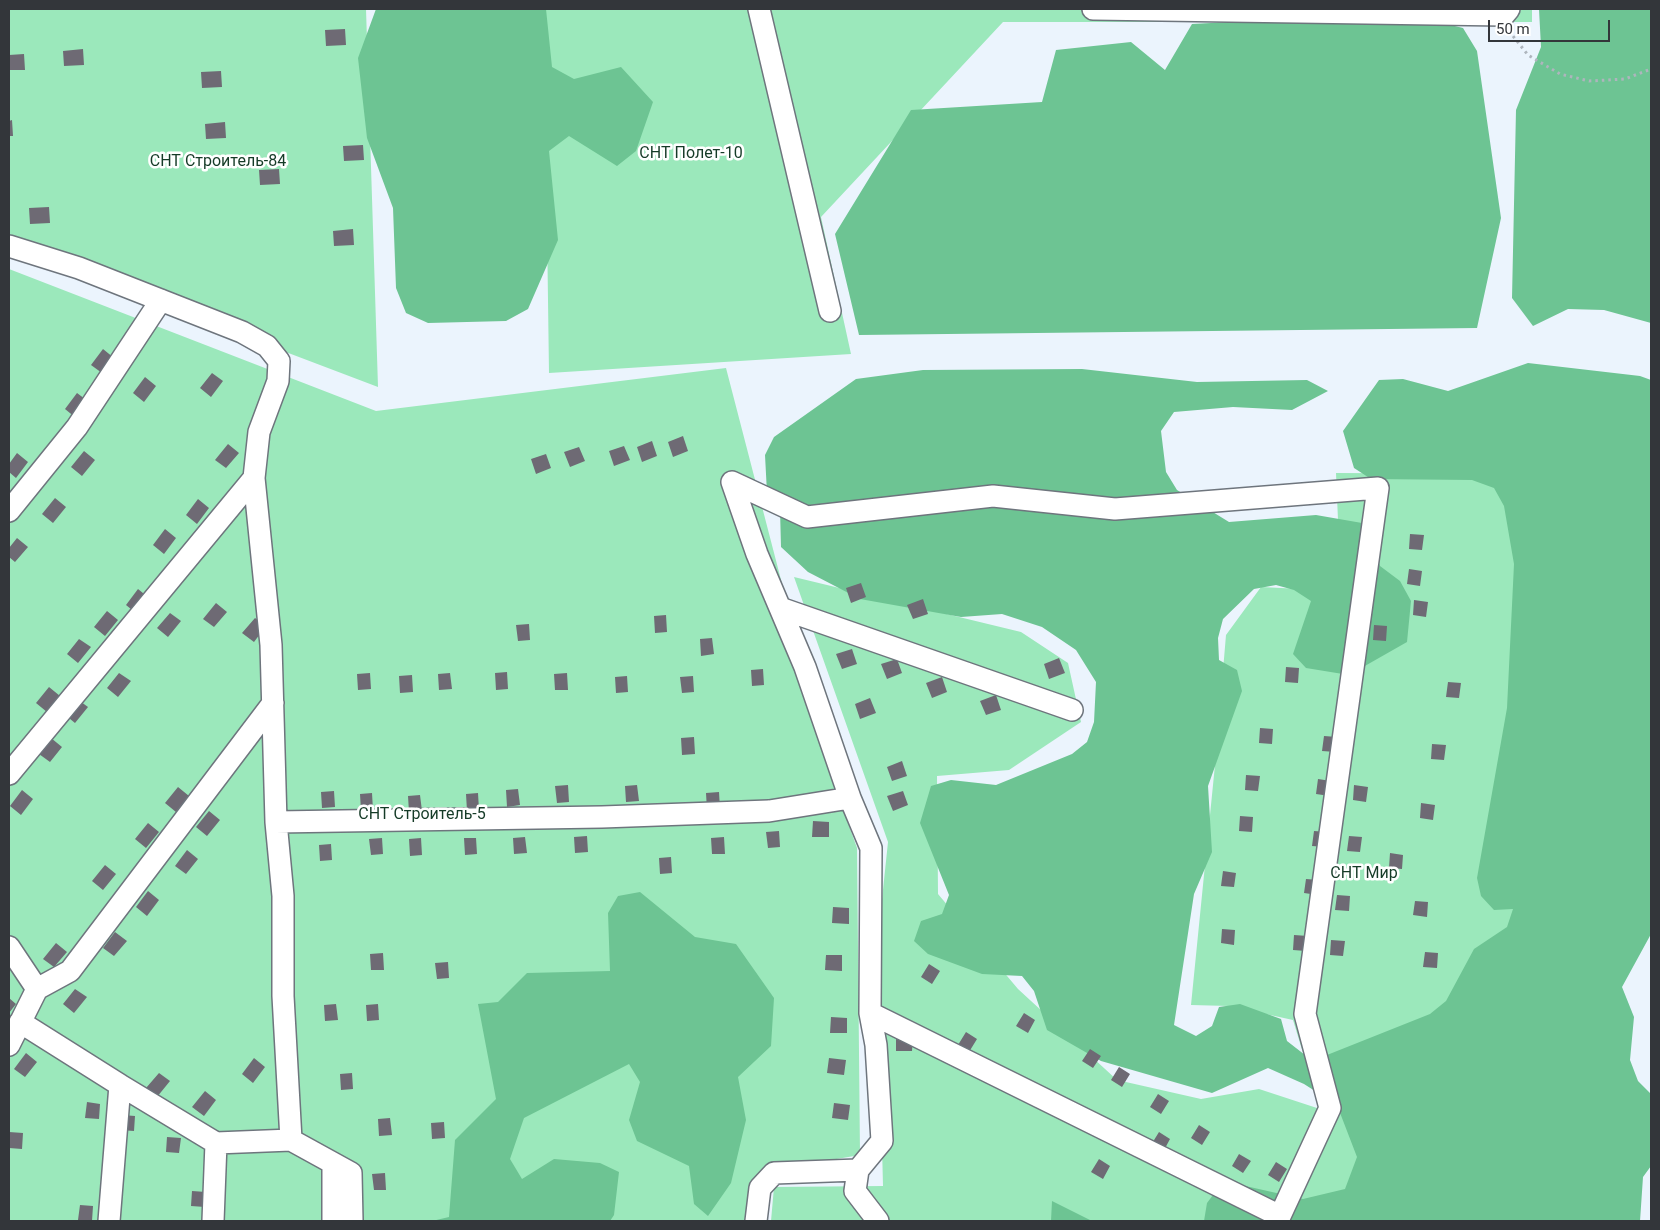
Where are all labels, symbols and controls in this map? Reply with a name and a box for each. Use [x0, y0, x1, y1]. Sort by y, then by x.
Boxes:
scale bar [1490, 10, 1612, 42]
text: 50 m [1496, 20, 1530, 38]
park label: СНТ Полет-10 [639, 144, 743, 164]
park label: СНТ Строитель-84 [150, 152, 286, 172]
park label: СНТ Строитель-5 [358, 805, 486, 825]
park label: СНТ Мир [1330, 864, 1398, 884]

